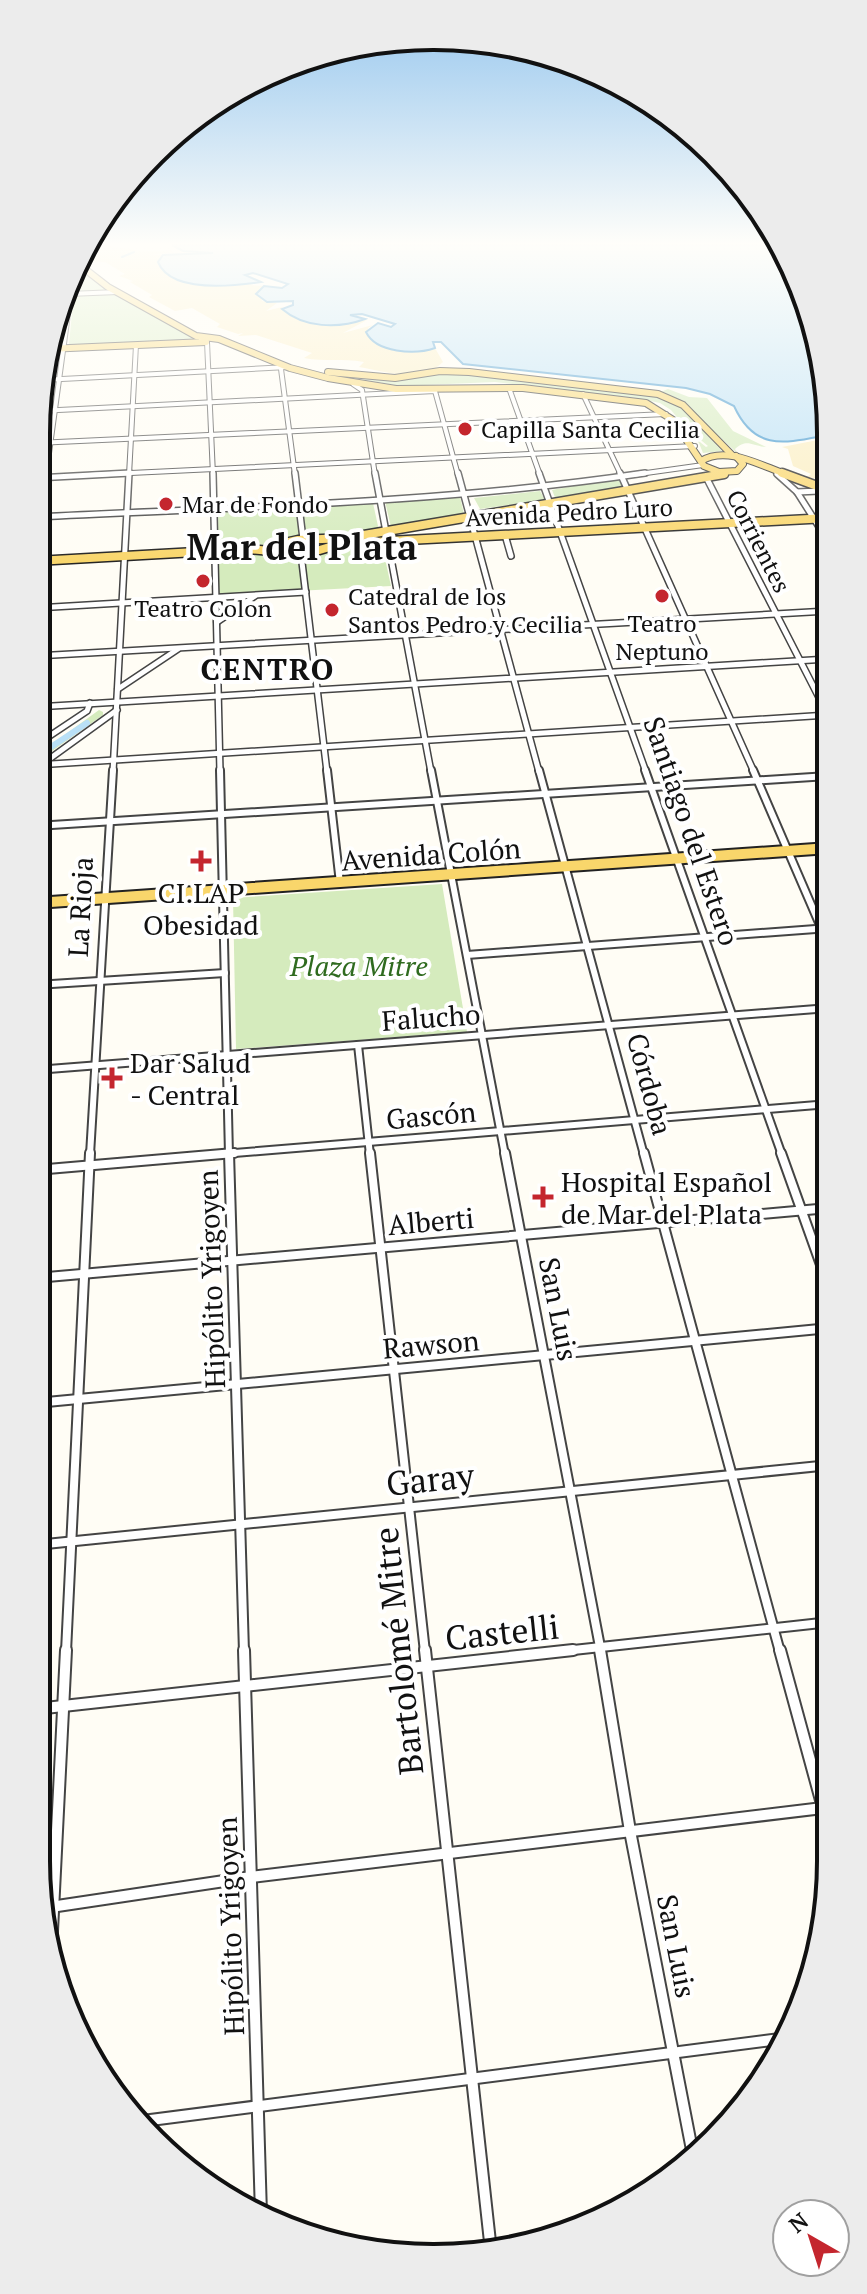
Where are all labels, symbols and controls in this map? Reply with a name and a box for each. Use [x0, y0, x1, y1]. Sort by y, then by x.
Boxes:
place label: Capilla Santa Cecilia [481, 413, 700, 445]
marker: Capilla Santa Cecilia [456, 420, 474, 438]
street label: Corrientes [719, 484, 799, 598]
place label: Mar de Fondo [182, 488, 328, 520]
street label: Avenida Pedro Luro [464, 491, 674, 533]
marker: Mar de Fondo [157, 495, 175, 513]
district label: Mar del Plata [187, 523, 417, 570]
marker: Teatro Colon [194, 572, 212, 590]
place label: Catedral de los Santos Pedro y Cecilia [348, 580, 583, 640]
marker: Teatro Neptuno [653, 587, 671, 605]
place label: Teatro Colon [134, 592, 272, 624]
marker: Catedral de los Santos Pedro y Cecilia [323, 601, 341, 619]
place label: Teatro Neptuno [615, 607, 709, 667]
district label: CENTRO [201, 649, 335, 689]
street label: Santiago del Estero [635, 712, 749, 950]
street label: Avenida Colón [340, 829, 522, 879]
marker: CI.LAP Obesidad [190, 850, 212, 872]
street label: La Rioja [59, 856, 101, 958]
place label: CI.LAP Obesidad [143, 874, 259, 943]
park label: Plaza Mitre [289, 947, 428, 984]
street label: Falucho [380, 995, 482, 1039]
street label: Córdoba [619, 1029, 681, 1139]
place label: Dar Salud - Central [130, 1044, 251, 1113]
marker: Dar Salud - Central [101, 1067, 123, 1089]
street label: Gascón [384, 1093, 478, 1137]
place label: Hospital Español de Mar del Plata [561, 1163, 772, 1232]
street label: Hipólito Yrigoyen [189, 1169, 233, 1389]
marker: Hospital Español de Mar del Plata [532, 1186, 554, 1208]
street label: Alberti [386, 1199, 476, 1243]
street label: San Luis [531, 1254, 587, 1364]
street label: Rawson [381, 1321, 481, 1367]
street label: Garay [384, 1452, 477, 1506]
street label: Bartolomé Mitre [363, 1525, 433, 1777]
street label: Castelli [443, 1604, 561, 1660]
street label: Hipólito Yrigoyen [208, 1816, 252, 2036]
street label: San Luis [649, 1891, 705, 2001]
north arrow [771, 2198, 851, 2278]
text: N [782, 2205, 814, 2239]

